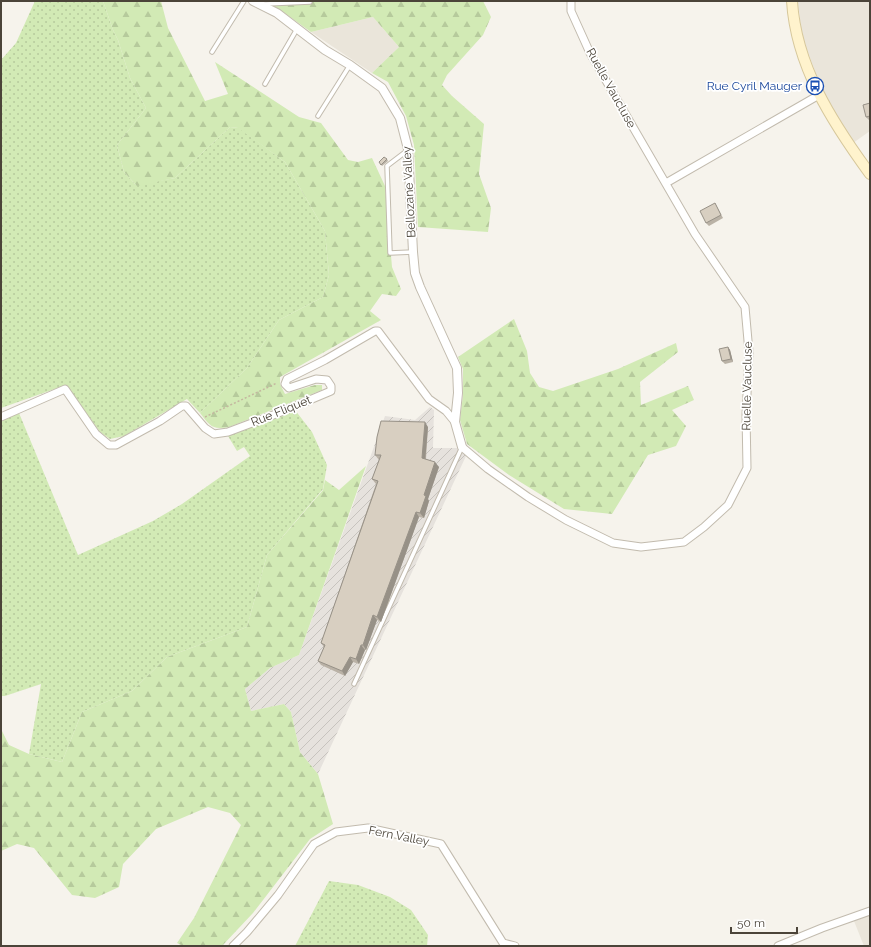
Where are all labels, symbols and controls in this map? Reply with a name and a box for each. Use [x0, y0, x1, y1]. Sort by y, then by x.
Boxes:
street label: Ruelle Vaucluse [583, 46, 639, 130]
bus stop icon: Rue Cyril Mauger [805, 76, 825, 96]
place label: Rue Cyril Mauger [707, 79, 803, 93]
street label: Bellozane Valley [400, 145, 418, 238]
street label: Ruelle Vaucluse [739, 341, 755, 431]
street label: Rue Fliquet [249, 393, 313, 429]
street label: Fern Valley [367, 823, 431, 849]
scale bar [731, 909, 797, 935]
text: 50 m [737, 916, 765, 930]

